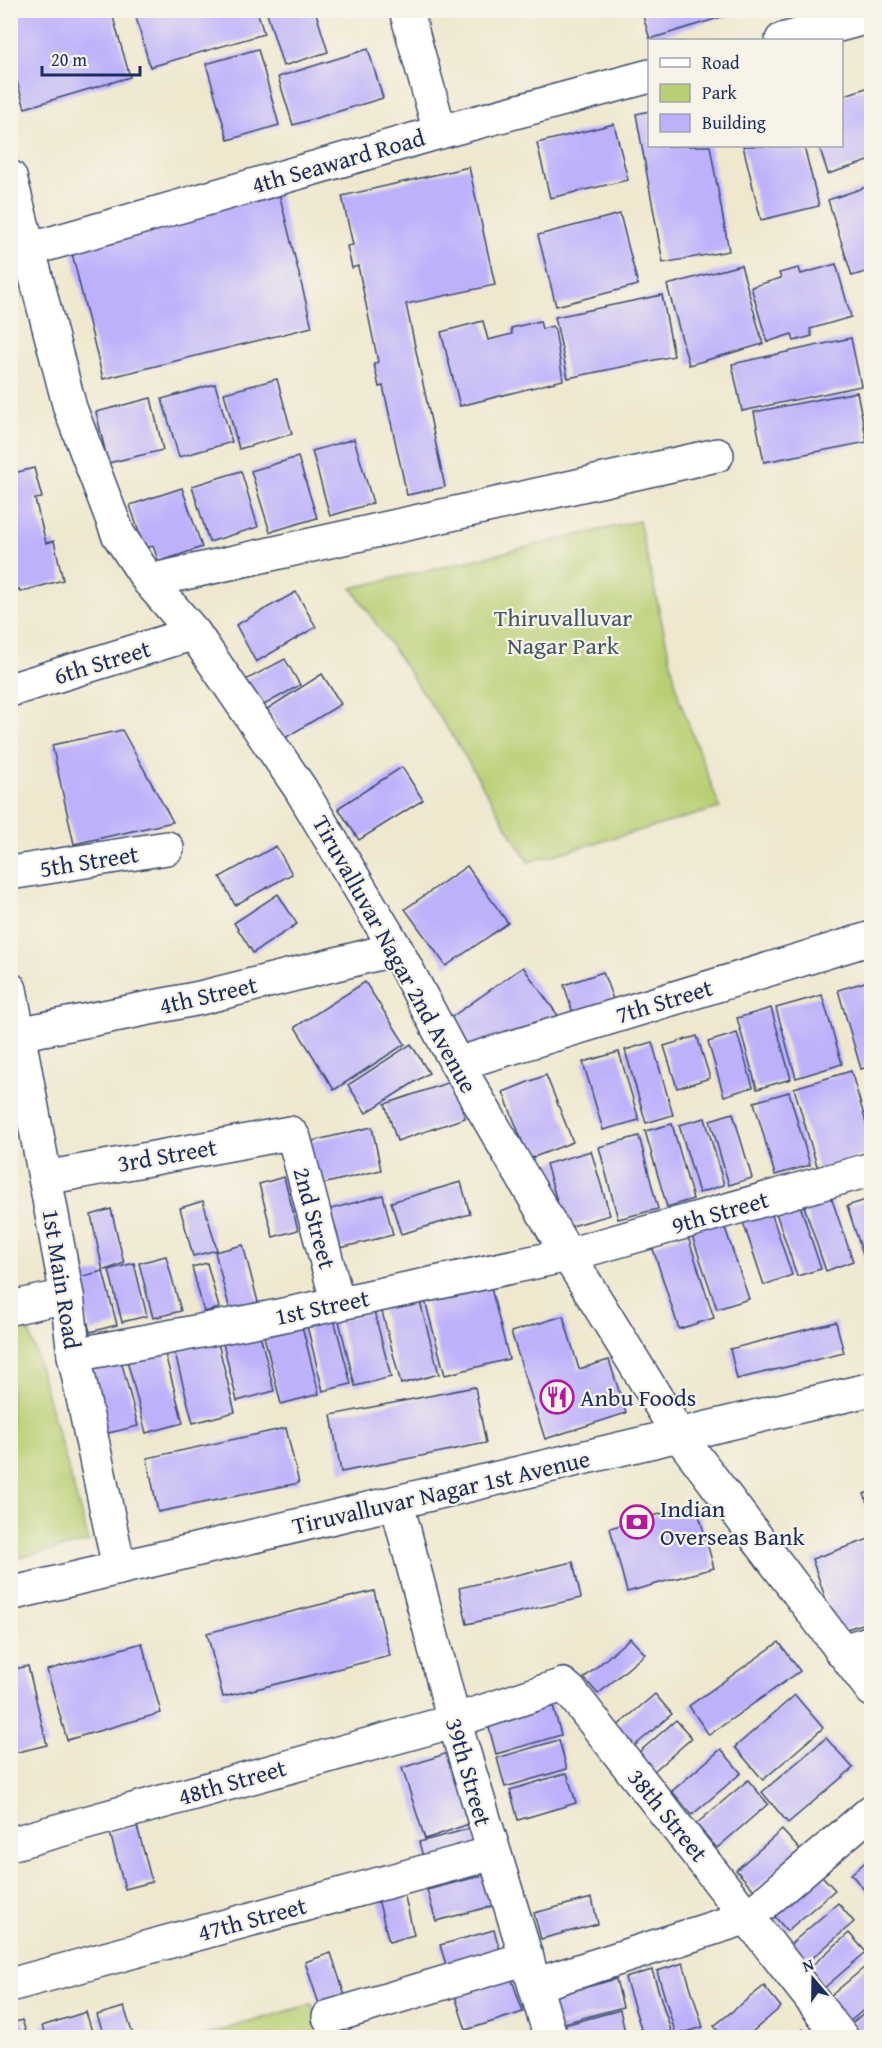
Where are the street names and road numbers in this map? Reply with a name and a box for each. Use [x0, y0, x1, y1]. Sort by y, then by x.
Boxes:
street label: 4th Seaward Road [247, 119, 429, 202]
street label: 6th Street [49, 631, 155, 693]
street label: Tiruvalluvar Nagar 2nd Avenue [304, 809, 486, 1099]
street label: 5th Street [37, 836, 141, 886]
street label: 4th Street [156, 967, 261, 1023]
street label: 7th Street [611, 970, 717, 1032]
street label: 3rd Street [115, 1129, 220, 1181]
street label: 2nd Street [285, 1163, 345, 1273]
street label: 9th Street [667, 1181, 773, 1243]
street label: 1st Main Road [34, 1206, 90, 1352]
street label: 1st Street [272, 1280, 373, 1334]
street label: Tiruvalluvar Nagar 1st Avenue [289, 1441, 593, 1543]
street label: 39th Street [437, 1714, 501, 1831]
street label: 48th Street [174, 1750, 291, 1814]
street label: 38th Street [619, 1761, 717, 1870]
street label: 47th Street [194, 1888, 311, 1950]

